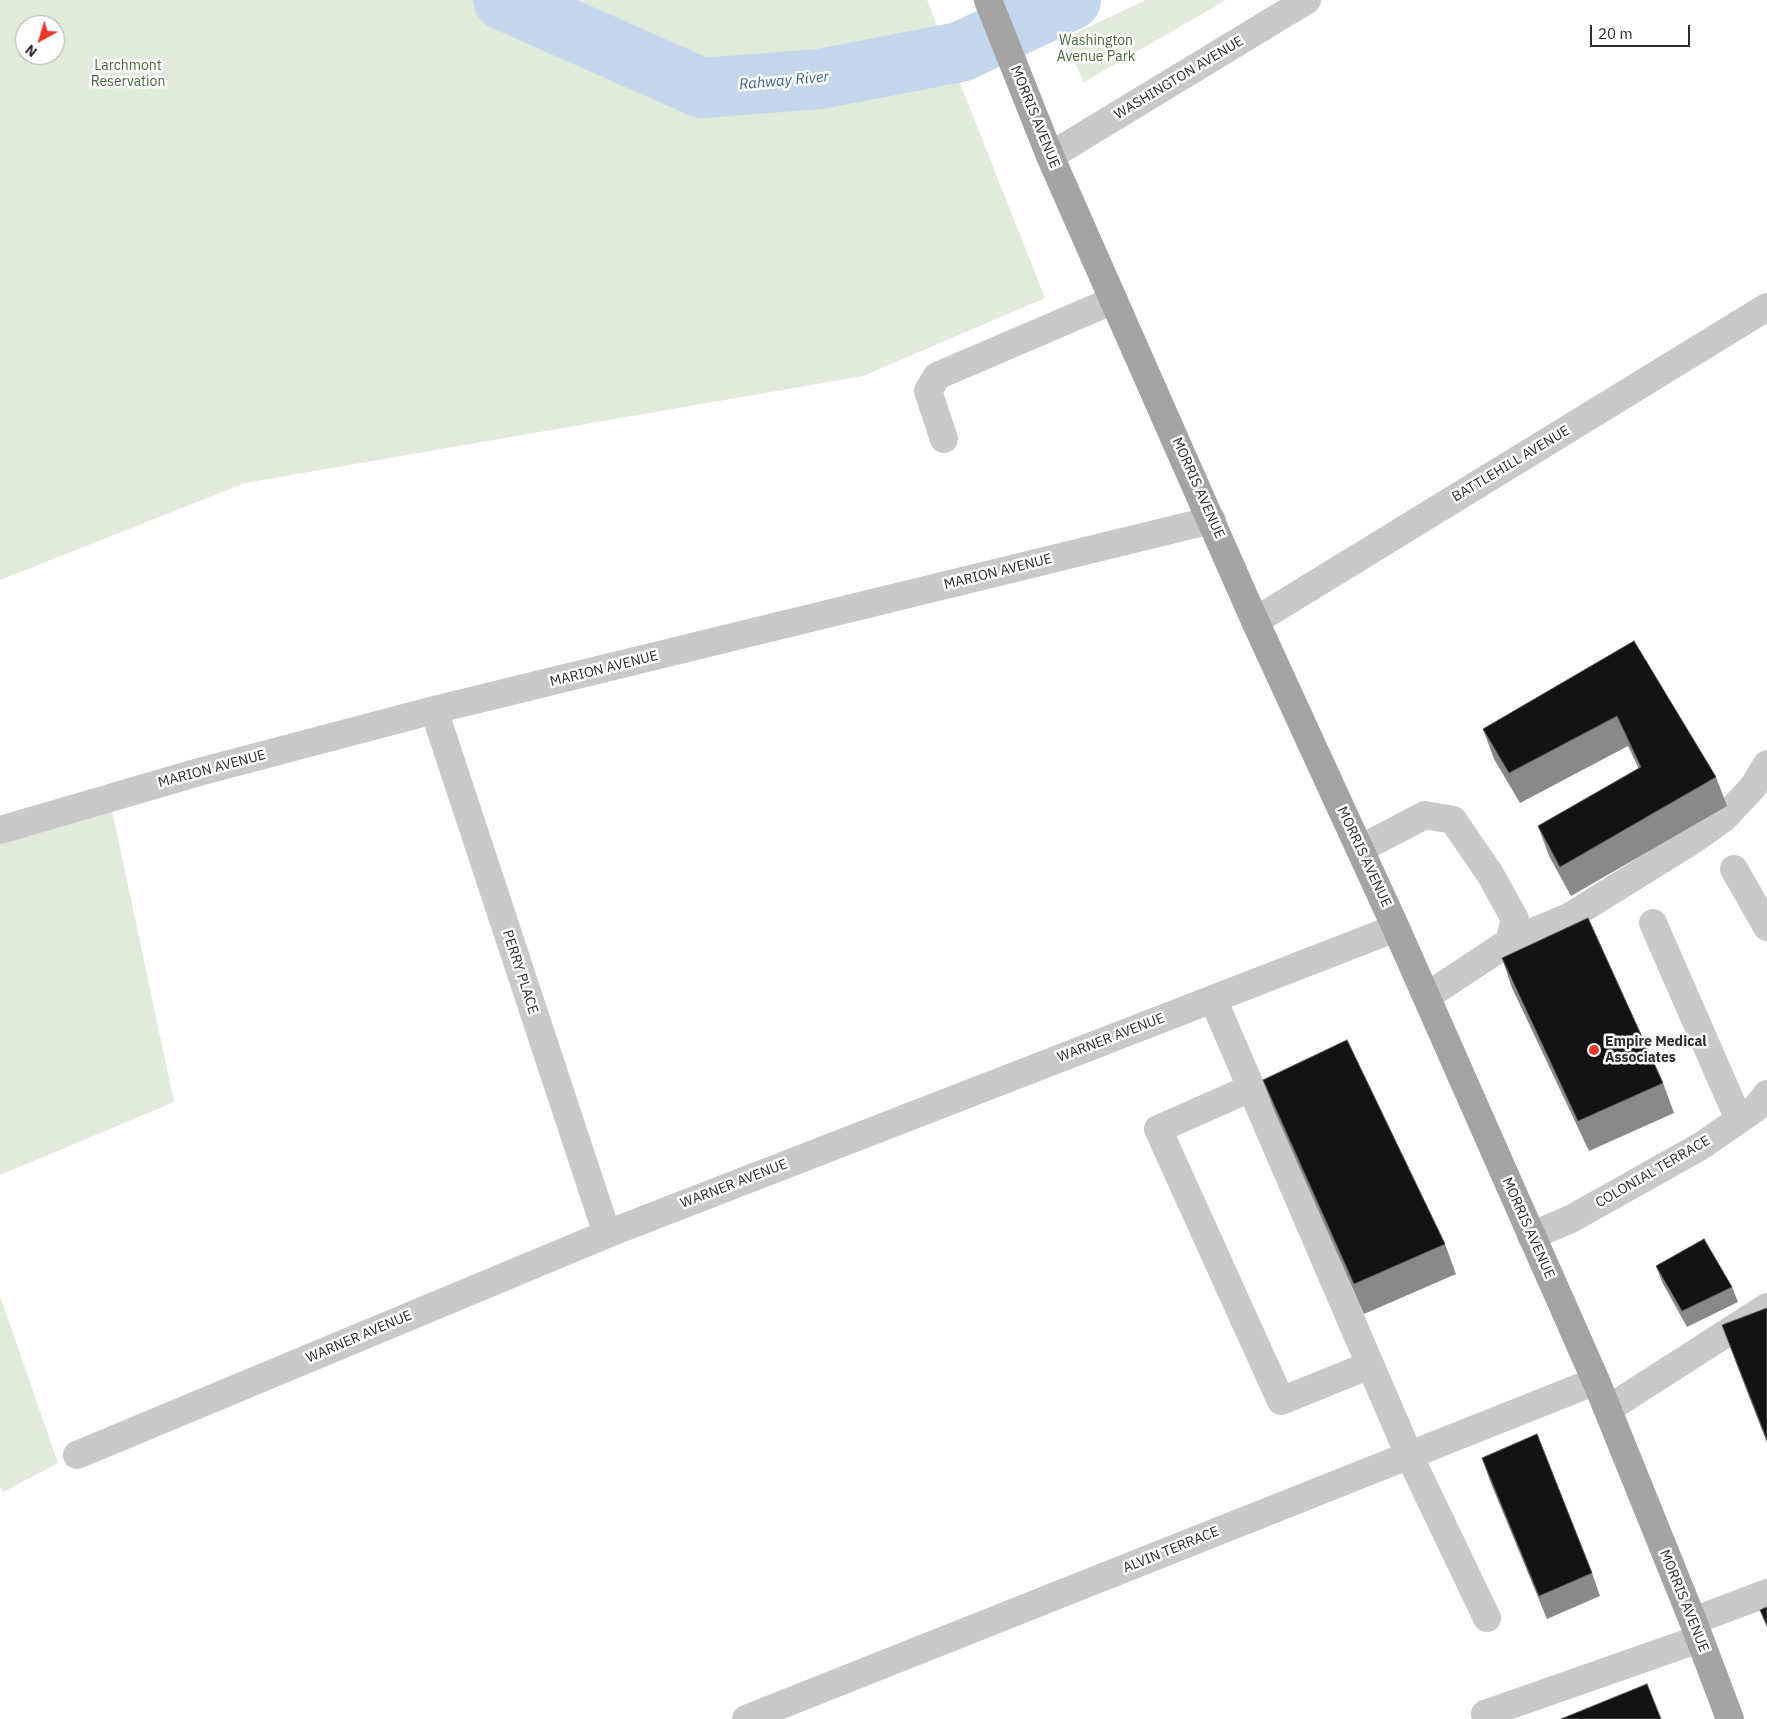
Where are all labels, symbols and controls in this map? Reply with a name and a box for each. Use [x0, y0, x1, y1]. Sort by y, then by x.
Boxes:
north arrow [15, 15, 65, 65]
scale bar [1592, 15, 1692, 47]
text: 20 m [1598, 24, 1633, 43]
park label: Washington Avenue Park [1057, 33, 1135, 65]
street label: WASHINGTON AVENUE [1111, 33, 1247, 123]
text: N [22, 41, 41, 61]
park label: Larchmont Reservation [91, 58, 165, 90]
street label: MORRIS AVENUE [1007, 63, 1063, 171]
water label: Rahway River [738, 68, 830, 94]
street label: BATTLEHILL AVENUE [1449, 422, 1573, 506]
street label: MORRIS AVENUE [1168, 435, 1228, 541]
street label: MARION AVENUE [942, 550, 1054, 594]
street label: MARION AVENUE [548, 647, 660, 691]
street label: MARION AVENUE [156, 747, 268, 791]
street label: MORRIS AVENUE [1333, 804, 1395, 910]
street label: PERRY PLACE [499, 928, 541, 1016]
street label: WARNER AVENUE [1055, 1010, 1167, 1066]
place label: Empire Medical Associates [1605, 1034, 1707, 1066]
marker: Empire Medical Associates [1587, 1043, 1601, 1057]
street label: COLONIAL TERRACE [1593, 1132, 1713, 1212]
street label: WARNER AVENUE [678, 1156, 790, 1212]
street label: MORRIS AVENUE [1498, 1175, 1558, 1281]
street label: WARNER AVENUE [304, 1307, 414, 1367]
street label: ALVIN TERRACE [1120, 1523, 1222, 1577]
street label: MORRIS AVENUE [1656, 1547, 1712, 1655]

